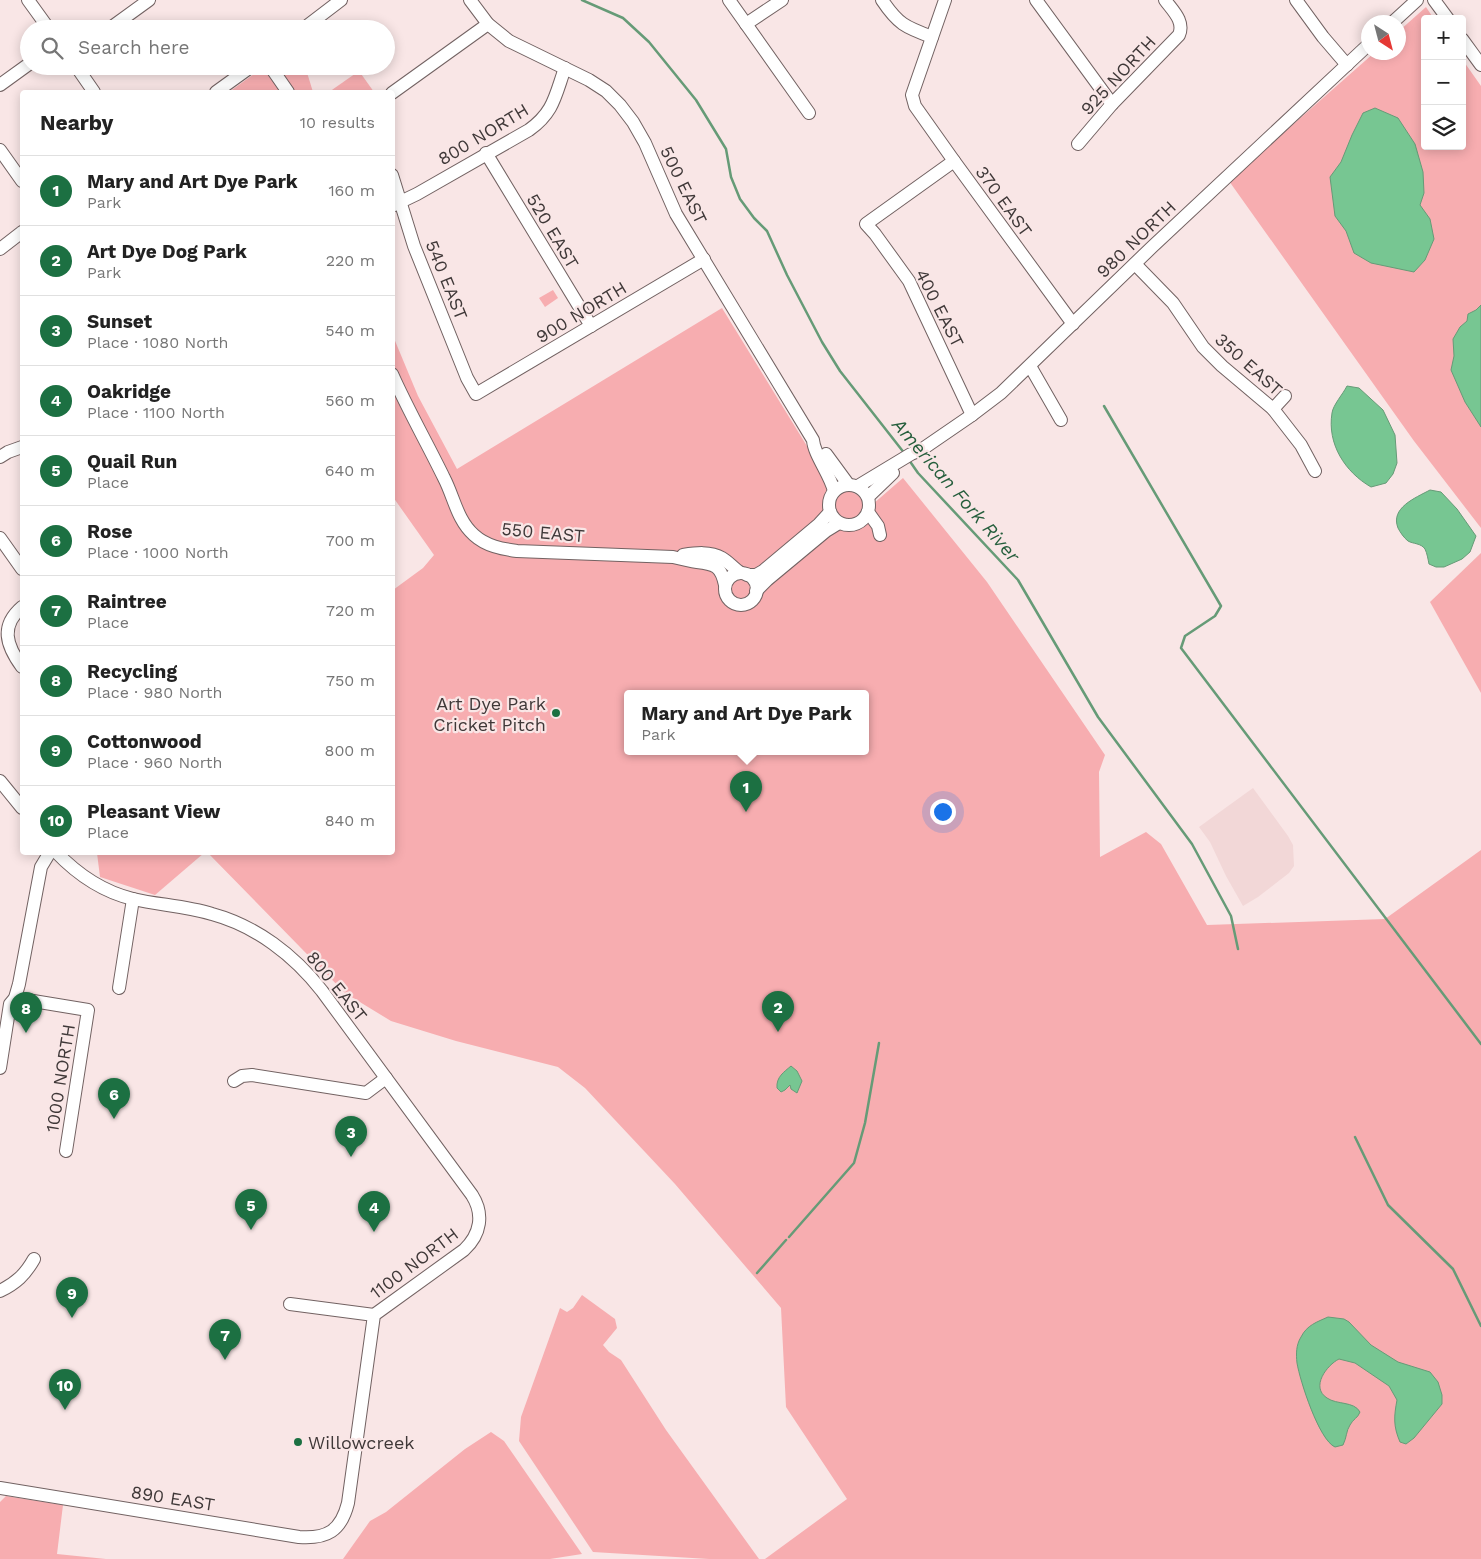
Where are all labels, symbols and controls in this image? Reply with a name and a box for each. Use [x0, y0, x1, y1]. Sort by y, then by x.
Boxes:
north arrow [1361, 15, 1406, 60]
map controls [1421, 15, 1466, 150]
button: + [1421, 15, 1466, 60]
search box [20, 20, 395, 75]
street label: 925 NORTH [1076, 31, 1160, 119]
icon: search [38, 34, 66, 62]
text: Search here [78, 36, 189, 59]
button: − [1421, 60, 1466, 105]
street label: 800 NORTH [434, 99, 532, 169]
button: layers [1421, 105, 1466, 150]
text: Nearby [40, 110, 113, 135]
text: 10 results [300, 113, 375, 132]
street label: 500 EAST [656, 143, 712, 228]
street label: 370 EAST [971, 162, 1037, 240]
text: Mary and Art Dye Park [87, 170, 298, 193]
text: 1 [53, 181, 59, 200]
text: 160 m [328, 181, 375, 200]
street label: 520 EAST [523, 190, 584, 272]
text: Park [87, 193, 121, 212]
street label: 980 NORTH [1092, 196, 1180, 282]
street label: 540 EAST [422, 237, 472, 323]
text: Art Dye Dog Park [87, 240, 247, 263]
text: 2 [51, 251, 61, 270]
text: 220 m [326, 251, 375, 270]
text: Park [87, 263, 121, 282]
street label: 400 EAST [911, 266, 969, 351]
street label: 900 NORTH [532, 277, 630, 347]
text: Sunset [87, 310, 152, 333]
text: 3 [51, 321, 61, 340]
text: 540 m [325, 321, 375, 340]
street label: 350 EAST [1211, 328, 1287, 400]
text: Place · 1080 North [87, 333, 228, 352]
text: Oakridge [87, 380, 171, 403]
text: 4 [51, 391, 61, 410]
text: 560 m [325, 391, 375, 410]
text: Place · 1100 North [87, 403, 225, 422]
water label: American Fork River [887, 413, 1025, 567]
text: Quail Run [87, 450, 177, 473]
text: 5 [51, 461, 61, 480]
text: 640 m [325, 461, 375, 480]
text: Place [87, 473, 129, 492]
street label: 550 EAST [501, 518, 586, 546]
text: Rose [87, 520, 132, 543]
text: 6 [51, 531, 61, 550]
text: 700 m [326, 531, 375, 550]
text: Place · 1000 North [87, 543, 229, 562]
text: Raintree [87, 590, 167, 613]
text: 7 [51, 601, 61, 620]
text: 720 m [326, 601, 375, 620]
text: Place [87, 613, 129, 632]
text: Recycling [87, 660, 177, 683]
text: 8 [51, 671, 61, 690]
text: 750 m [326, 671, 375, 690]
text: Place · 980 North [87, 683, 222, 702]
popup [624, 690, 869, 755]
place label: Art Dye Park Cricket Pitch [433, 693, 546, 735]
text: Mary and Art Dye Park [641, 702, 852, 725]
marker: Art Dye Park Cricket Pitch [550, 707, 562, 719]
text: Park [641, 725, 676, 744]
text: Cottonwood [87, 730, 202, 753]
text: 9 [51, 741, 61, 760]
text: 800 m [325, 741, 375, 760]
text: Place · 960 North [87, 753, 222, 772]
pin: 1 [730, 771, 762, 812]
your location [930, 799, 956, 825]
text: Pleasant View [87, 800, 220, 823]
text: 10 [47, 811, 65, 830]
text: 840 m [325, 811, 375, 830]
text: Place [87, 823, 129, 842]
street label: 800 EAST [302, 946, 372, 1026]
pin: 2 [762, 991, 794, 1032]
pin: 8 [10, 992, 42, 1033]
street label: 1000 NORTH [41, 1022, 79, 1134]
pin: 6 [98, 1078, 130, 1119]
pin: 3 [335, 1116, 367, 1157]
pin: 5 [235, 1189, 267, 1230]
pin: 4 [358, 1191, 390, 1232]
street label: 1100 NORTH [366, 1223, 462, 1303]
pin: 9 [56, 1277, 88, 1318]
pin: 7 [209, 1319, 241, 1360]
pin: 10 [49, 1369, 81, 1410]
place label: Willowcreek [308, 1432, 415, 1453]
marker: Willowcreek [292, 1436, 304, 1448]
street label: 890 EAST [130, 1481, 217, 1515]

